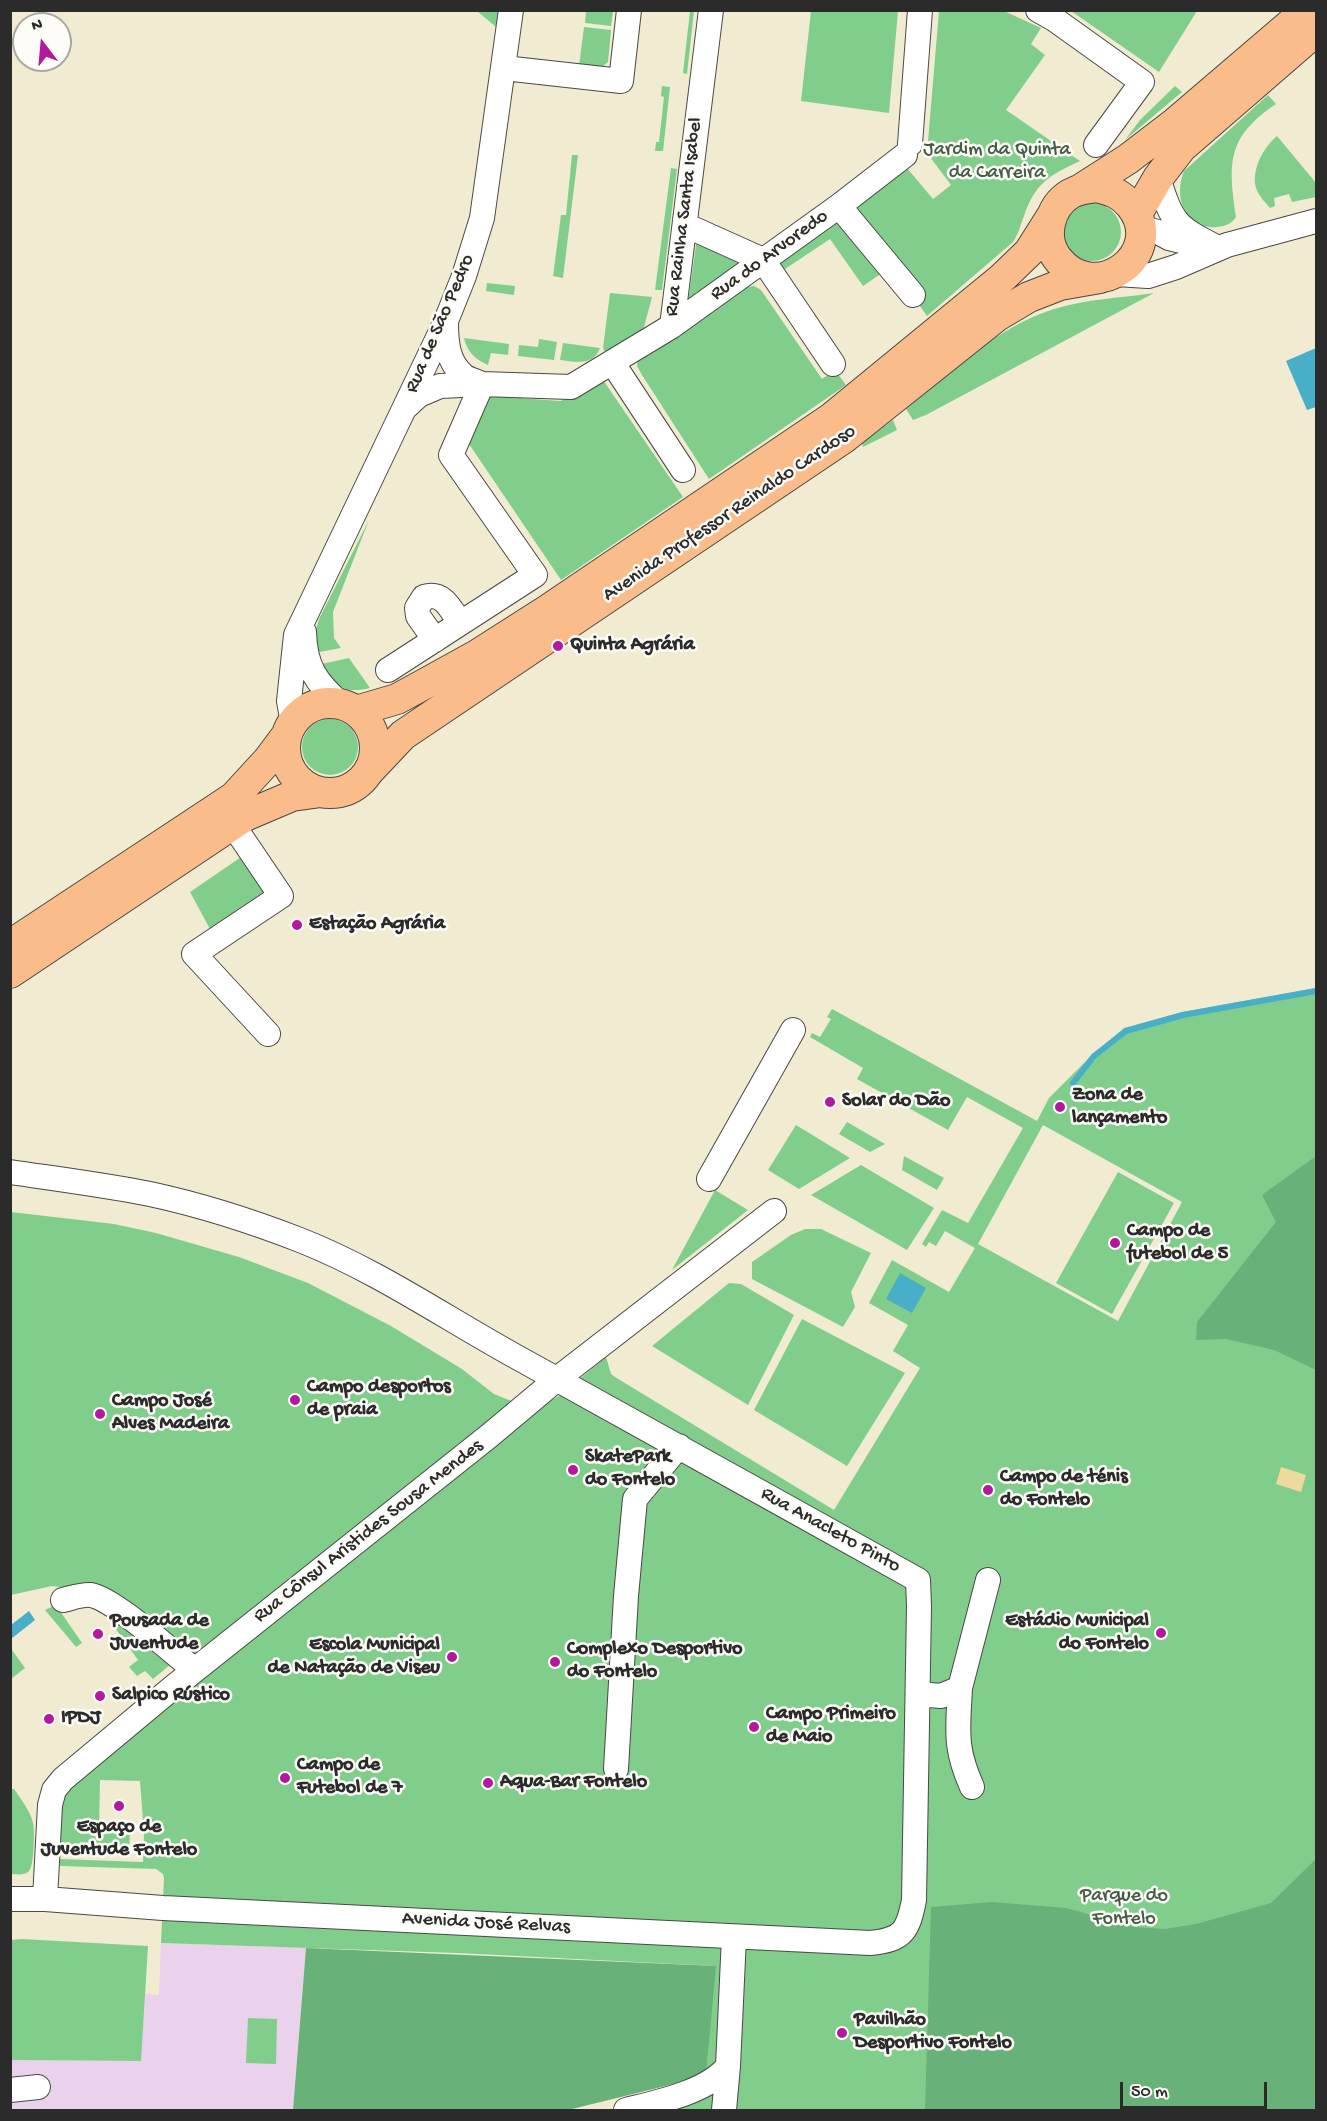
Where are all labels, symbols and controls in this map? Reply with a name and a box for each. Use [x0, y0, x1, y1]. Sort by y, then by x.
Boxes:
north arrow [12, 12, 72, 72]
text: N [30, 16, 45, 37]
street label: Rua Rainha Santa Isabel [661, 116, 709, 318]
park label: Jardim da Quinta da Carreira [923, 139, 1071, 186]
street label: Rua do Arvoredo [706, 205, 834, 307]
street label: Rua de São Pedro [401, 251, 481, 397]
street label: Avenida Professor Reinaldo Cardoso [599, 420, 861, 608]
place label: Quinta Agrária [570, 634, 695, 658]
marker: Quinta Agrária [551, 639, 565, 653]
place label: Estação Agrária [309, 913, 445, 937]
marker: Estação Agrária [290, 918, 304, 932]
place label: Zona de lançamento [1072, 1084, 1167, 1131]
place label: Solar do Dão [842, 1090, 950, 1114]
marker: Solar do Dão [823, 1095, 837, 1109]
marker: Zona de lançamento [1053, 1100, 1067, 1114]
place label: Campo de futebol de 5 [1127, 1220, 1228, 1267]
marker: Campo de futebol de 5 [1108, 1236, 1122, 1250]
place label: Campo desportos de praia [307, 1376, 451, 1423]
place label: Campo José Alves Madeira [112, 1390, 229, 1437]
marker: Campo desportos de praia [288, 1393, 302, 1407]
marker: Campo José Alves Madeira [93, 1407, 107, 1421]
street label: Rua Cônsul Aristides Sousa Mendes [249, 1435, 489, 1629]
place label: SkatePark do Fontelo [585, 1446, 675, 1493]
marker: SkatePark do Fontelo [566, 1463, 580, 1477]
place label: Campo de ténis do Fontelo [1000, 1466, 1128, 1513]
street label: Rua Anacleto Pinto [756, 1483, 904, 1579]
marker: Campo de ténis do Fontelo [981, 1483, 995, 1497]
place label: Pousada de Juventude [110, 1610, 209, 1657]
place label: Estádio Municipal do Fontelo [1005, 1610, 1149, 1657]
marker: Estádio Municipal do Fontelo [1154, 1626, 1168, 1640]
marker: Pousada de Juventude [91, 1627, 105, 1641]
place label: Escola Municipal de Natação de Viseu [267, 1634, 440, 1681]
place label: Complexo Desportivo do Fontelo [567, 1638, 742, 1685]
marker: Escola Municipal de Natação de Viseu [445, 1650, 459, 1664]
marker: Complexo Desportivo do Fontelo [548, 1655, 562, 1669]
place label: Salpico Rústico [112, 1684, 230, 1708]
marker: Salpico Rústico [93, 1689, 107, 1703]
place label: Campo Primeiro de Maio [766, 1703, 896, 1750]
place label: IPDJ [61, 1707, 100, 1731]
marker: IPDJ [42, 1712, 56, 1726]
marker: Campo Primeiro de Maio [747, 1720, 761, 1734]
place label: Campo de Futebol de 7 [297, 1754, 402, 1801]
marker: Campo de Futebol de 7 [278, 1771, 292, 1785]
place label: Aqua-Bar Fontelo [500, 1771, 647, 1795]
marker: Aqua-Bar Fontelo [481, 1776, 495, 1790]
marker: Espaço de Juventude Fontelo [112, 1799, 126, 1813]
place label: Espaço de Juventude Fontelo [41, 1816, 197, 1863]
park label: Parque do Fontelo [1080, 1885, 1168, 1932]
street label: Avenida José Relvas [401, 1908, 571, 1940]
place label: Pavilhão Desportivo Fontelo [854, 2009, 1012, 2056]
marker: Pavilhão Desportivo Fontelo [835, 2026, 849, 2040]
scale bar [1123, 2070, 1270, 2108]
text: 50 m [1131, 2082, 1168, 2103]

